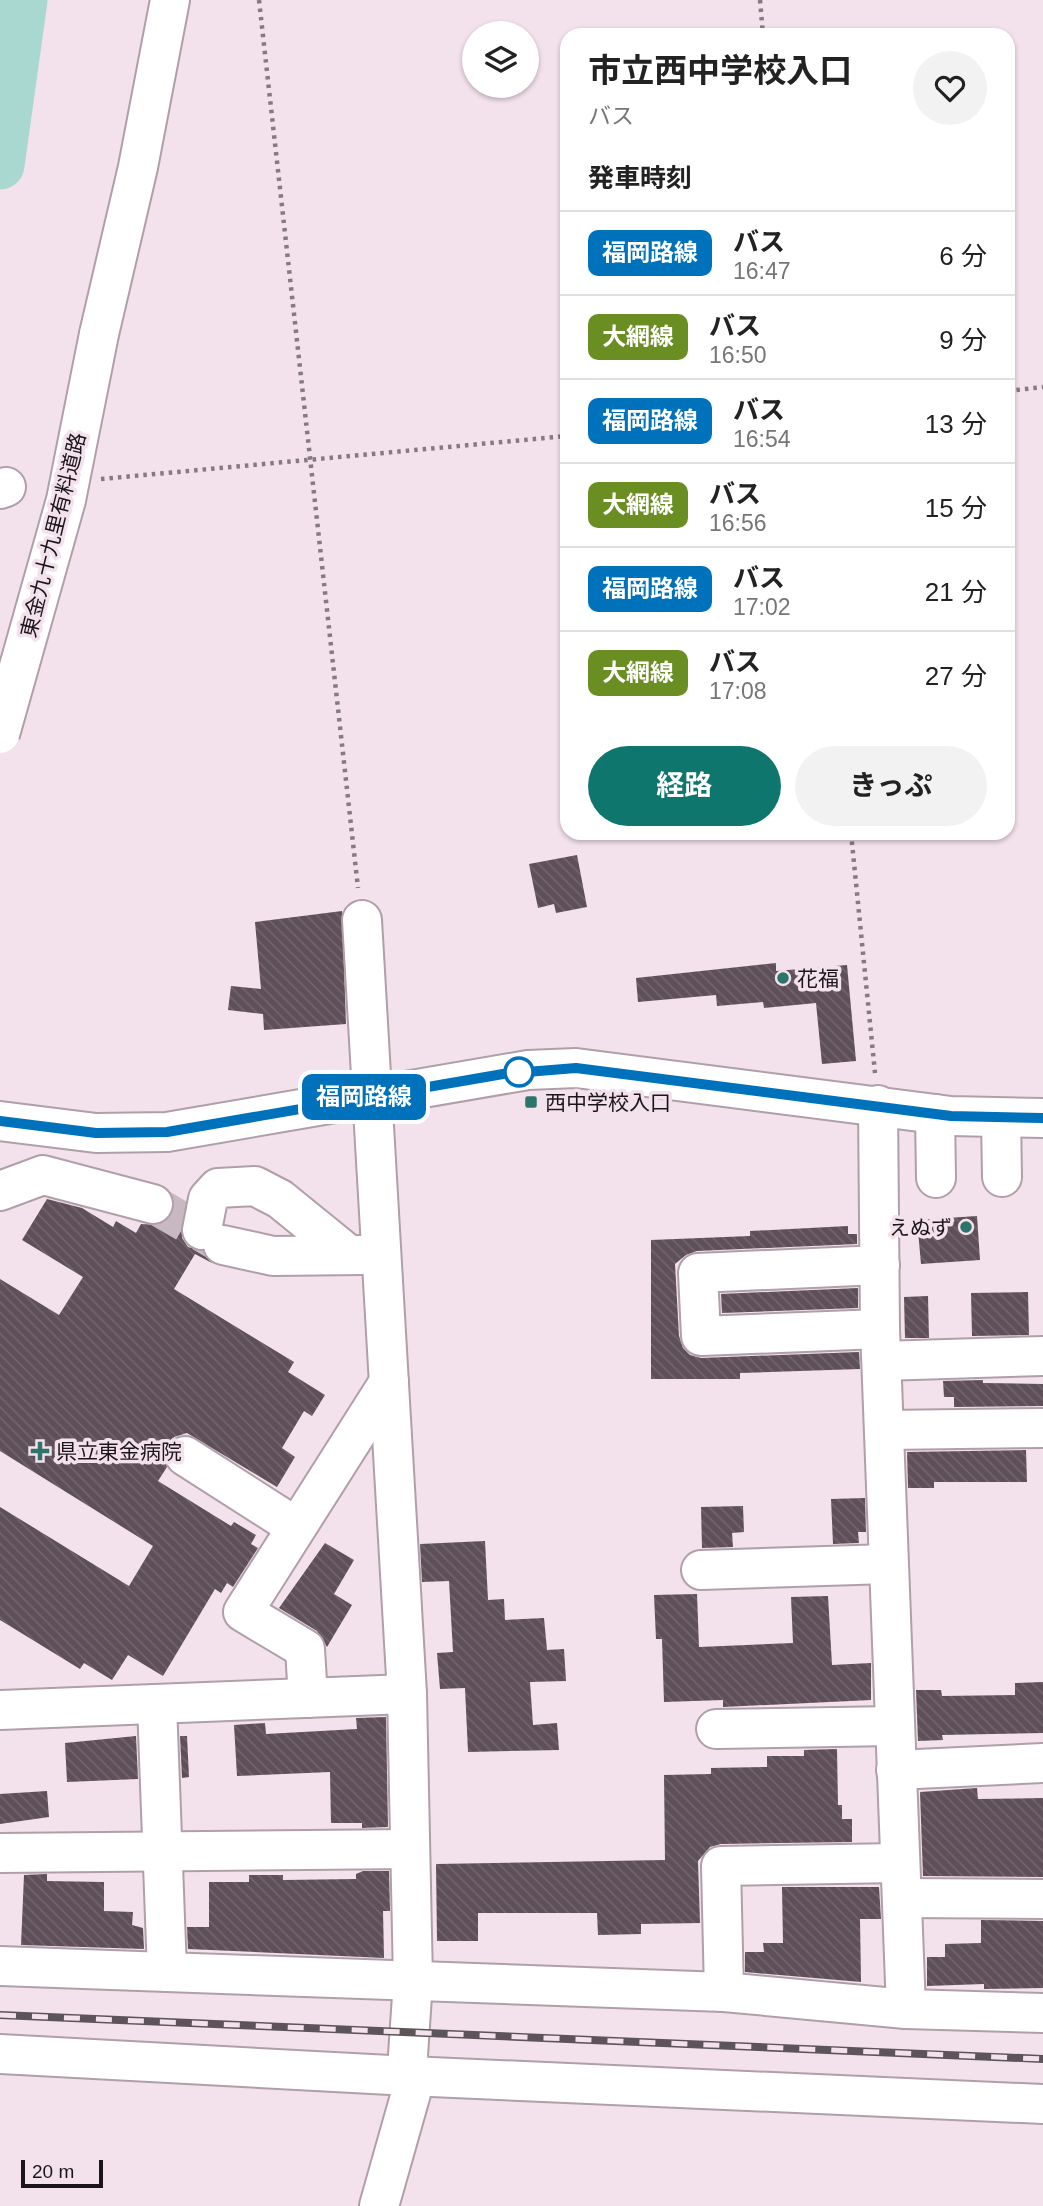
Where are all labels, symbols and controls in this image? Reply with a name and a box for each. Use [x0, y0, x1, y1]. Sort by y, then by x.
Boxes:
map controls [462, 21, 539, 98]
button: layers [462, 21, 539, 98]
button: heart [913, 51, 987, 125]
text: 市立西中学校入口 [588, 52, 852, 89]
text: バス [588, 103, 634, 129]
text: 発車時刻 [588, 163, 692, 193]
text: バス [733, 227, 785, 257]
text: 福岡路線 [602, 239, 698, 266]
text: 6 分 [939, 241, 987, 271]
text: 16:47 [733, 258, 791, 284]
text: バス [709, 311, 761, 341]
text: 大網線 [602, 323, 674, 350]
text: 9 分 [939, 325, 987, 355]
text: 16:50 [709, 342, 767, 368]
text: バス [733, 395, 785, 425]
text: 福岡路線 [602, 407, 698, 434]
text: 13 分 [925, 409, 987, 439]
text: 16:54 [733, 426, 791, 452]
street label: 東金九十九里有料道路 [16, 430, 90, 640]
text: バス [709, 479, 761, 509]
text: 大網線 [602, 491, 674, 518]
text: 15 分 [925, 493, 987, 523]
text: 16:56 [709, 510, 767, 536]
text: バス [733, 563, 785, 593]
text: 福岡路線 [602, 575, 698, 602]
text: 21 分 [925, 577, 987, 607]
text: 17:02 [733, 594, 791, 620]
text: バス [709, 647, 761, 677]
text: 大網線 [602, 659, 674, 686]
text: 27 分 [925, 661, 987, 691]
text: 17:08 [709, 678, 767, 704]
button: 経路 [588, 746, 781, 826]
button: きっぷ [795, 746, 987, 826]
place label: 花福 [797, 967, 839, 990]
marker: 花福 [775, 970, 791, 986]
unlabelled marker [504, 1057, 534, 1087]
line badge: 福岡路線 [315, 1074, 413, 1120]
text: 福岡路線 [316, 1083, 412, 1110]
place label: 西中学校入口 [545, 1091, 671, 1114]
marker: 西中学校入口 [523, 1094, 539, 1110]
place label: えぬず [889, 1216, 952, 1239]
marker: えぬず [958, 1219, 974, 1235]
place label: 県立東金病院 [56, 1440, 182, 1463]
marker: 県立東金病院 [30, 1441, 50, 1461]
scale bar [21, 2157, 103, 2189]
text: 20 m [32, 2161, 74, 2182]

